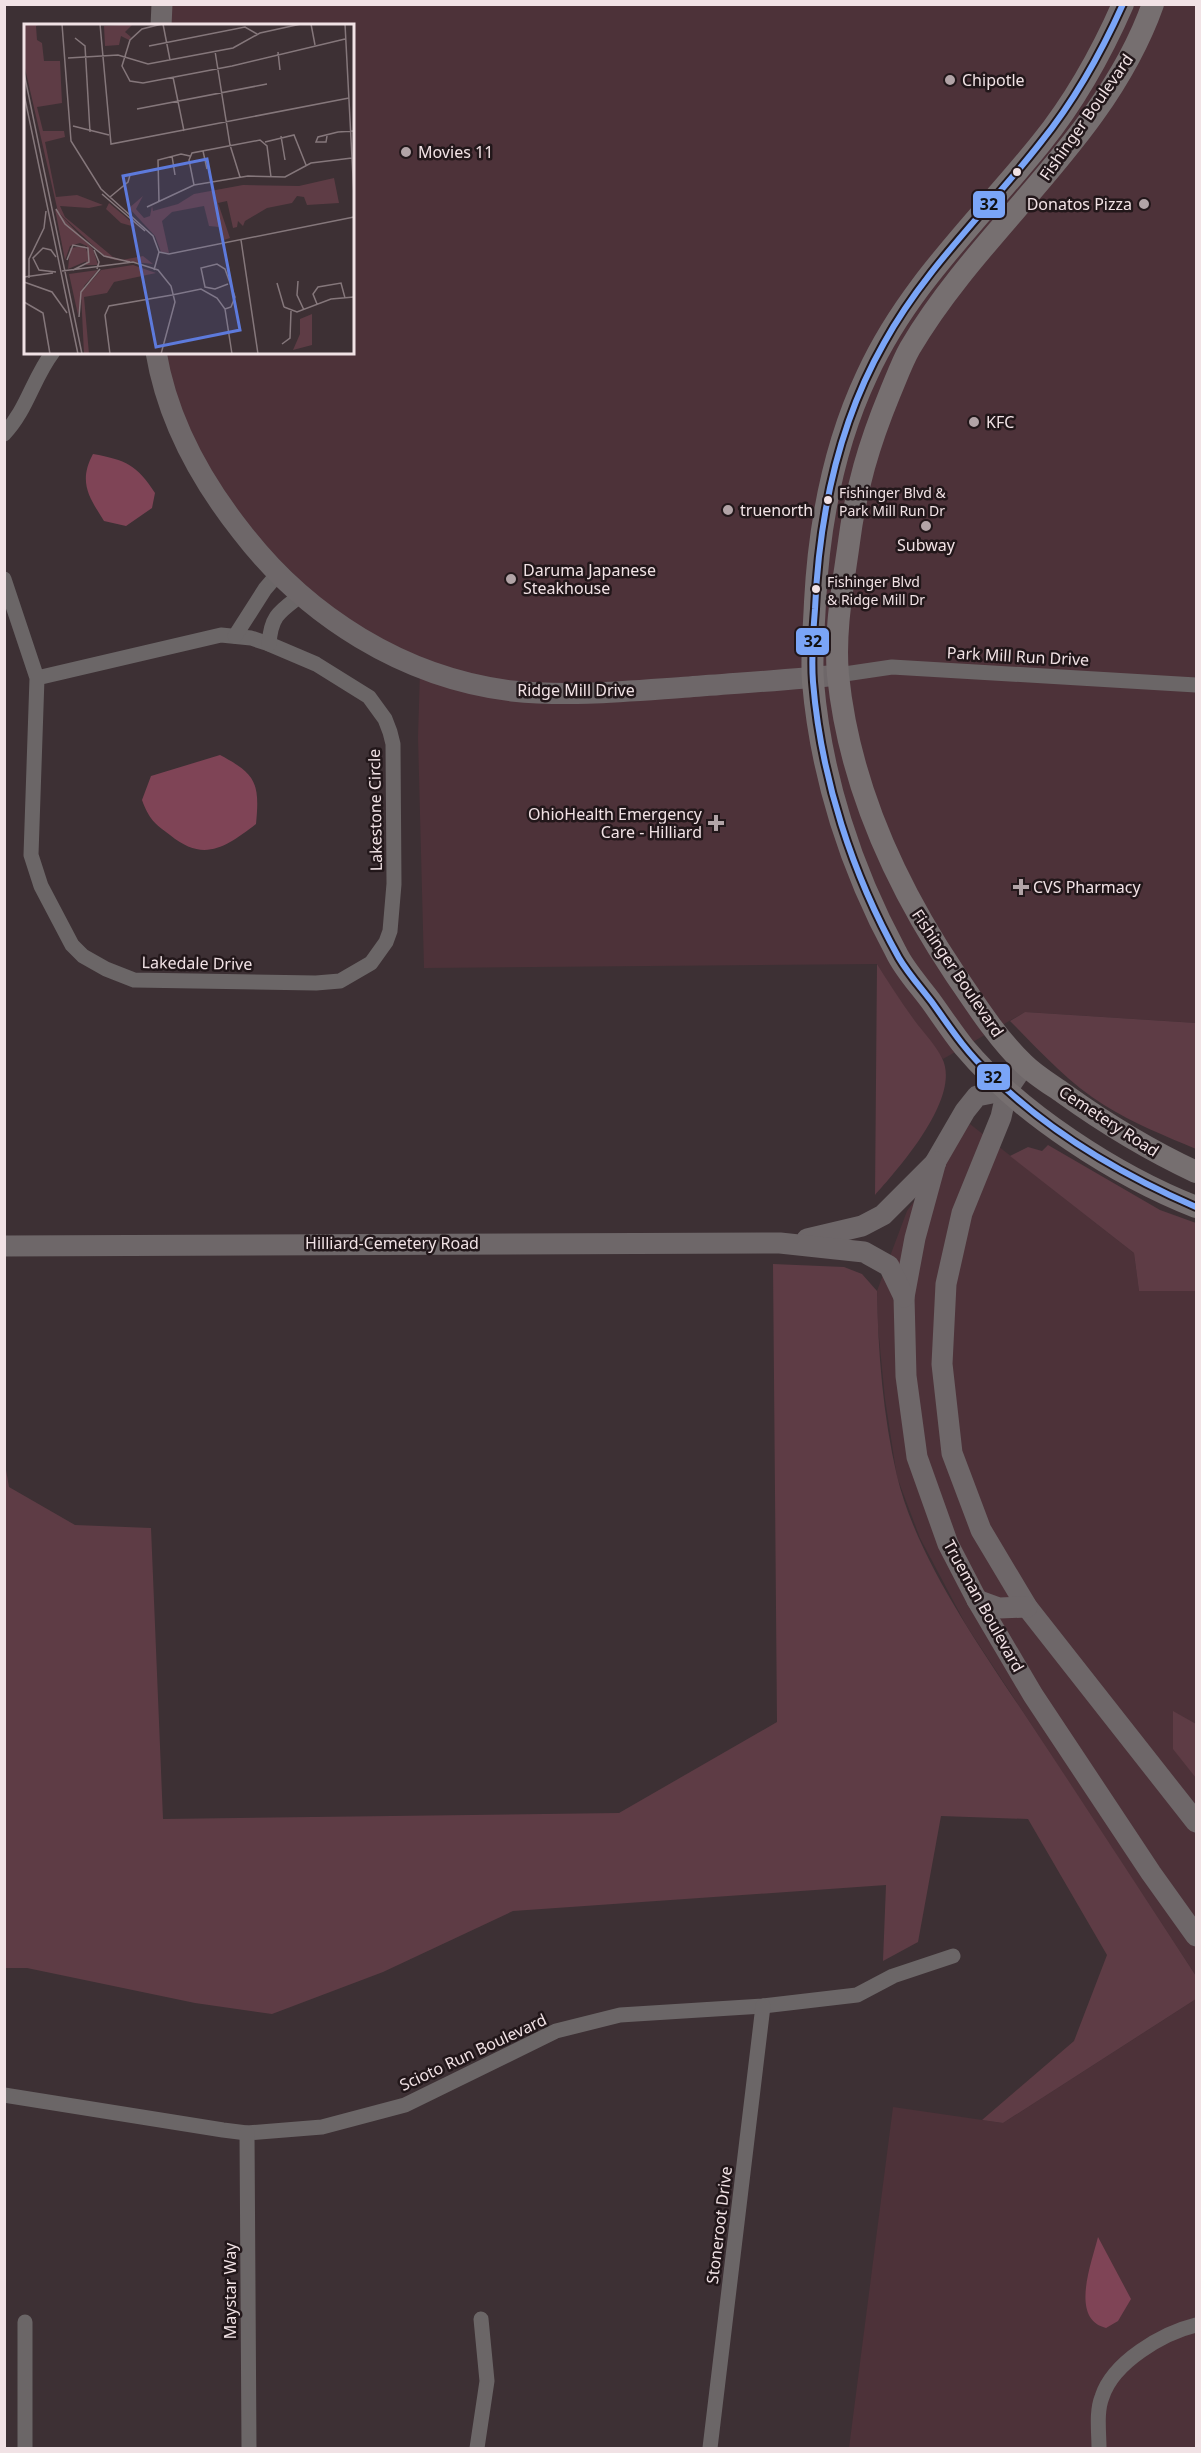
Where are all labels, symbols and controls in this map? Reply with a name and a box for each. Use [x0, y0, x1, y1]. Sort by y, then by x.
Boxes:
inset map [24, 24, 354, 354]
street label: Fishinger Boulevard [1034, 49, 1138, 185]
place label: Chipotle [962, 69, 1025, 91]
marker: Chipotle [943, 73, 957, 87]
place label: Movies 11 [418, 141, 493, 163]
marker: Movies 11 [399, 145, 413, 159]
unlabelled marker [1011, 166, 1023, 178]
line badge: 32 [972, 190, 1006, 219]
text: 32 [980, 193, 998, 215]
place label: Donatos Pizza [1027, 193, 1132, 215]
marker: Donatos Pizza [1137, 197, 1151, 211]
place label: KFC [986, 411, 1014, 433]
marker: KFC [967, 415, 981, 429]
place label: Fishinger Blvd & Park Mill Run Dr [839, 483, 947, 520]
marker: Fishinger Blvd & Park Mill Run Dr [822, 494, 834, 506]
place label: truenorth [740, 499, 813, 521]
marker: truenorth [721, 503, 735, 517]
marker: Subway [919, 519, 933, 533]
place label: Subway [897, 534, 956, 556]
place label: Daruma Japanese Steakhouse [523, 559, 656, 599]
marker: Daruma Japanese Steakhouse [504, 572, 518, 586]
place label: Fishinger Blvd & Ridge Mill Dr [827, 572, 925, 609]
marker: Fishinger Blvd & Ridge Mill Dr [810, 583, 822, 595]
line badge: 32 [795, 627, 830, 656]
text: 32 [804, 630, 822, 652]
street label: Park Mill Run Drive [946, 641, 1090, 671]
street label: Ridge Mill Drive [517, 679, 635, 701]
street label: Lakestone Circle [363, 749, 387, 871]
place label: OhioHealth Emergency Care - Hilliard [528, 803, 703, 843]
marker: OhioHealth Emergency Care - Hilliard [707, 814, 725, 832]
place label: CVS Pharmacy [1033, 876, 1141, 898]
marker: CVS Pharmacy [1014, 880, 1028, 894]
street label: Fishinger Boulevard [907, 905, 1009, 1041]
street label: Lakedale Drive [142, 951, 252, 975]
line badge: 32 [976, 1063, 1011, 1091]
text: 32 [984, 1066, 1002, 1088]
street label: Cemetery Road [1055, 1080, 1163, 1162]
street label: Hilliard-Cemetery Road [305, 1232, 479, 1254]
street label: Trueman Boulevard [939, 1536, 1029, 1676]
street label: Scioto Run Boulevard [396, 2008, 550, 2096]
street label: Stoneroot Drive [701, 2165, 737, 2285]
street label: Maystar Way [219, 2242, 241, 2339]

